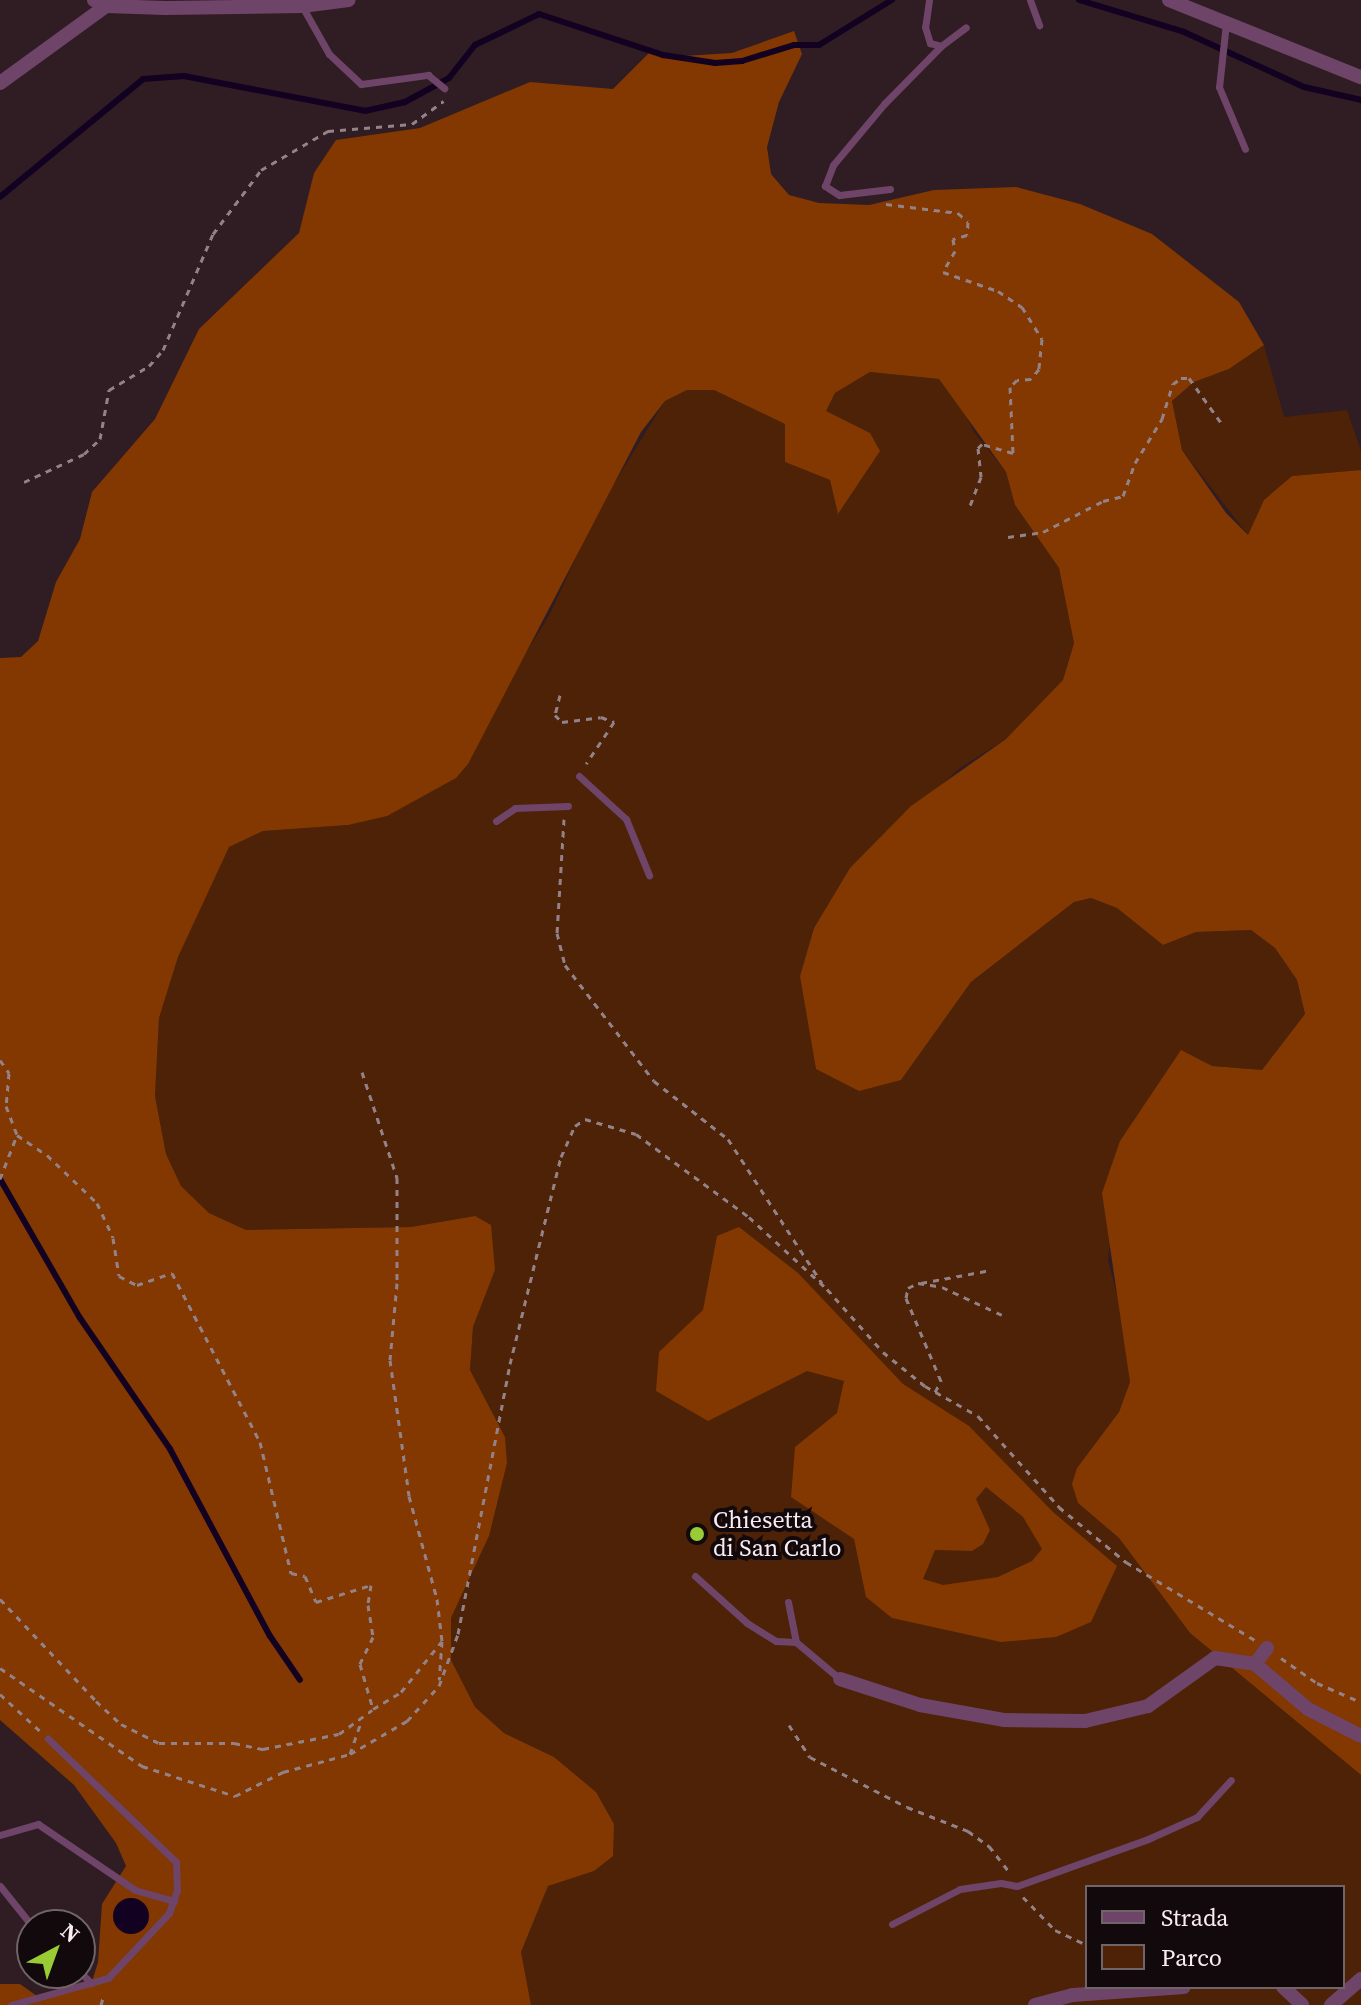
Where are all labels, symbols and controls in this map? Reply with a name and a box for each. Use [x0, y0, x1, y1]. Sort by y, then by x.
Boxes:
place label: Chiesetta di San Carlo [713, 1506, 841, 1562]
marker: Chiesetta di San Carlo [688, 1525, 706, 1543]
legend [1085, 1885, 1345, 1989]
text: Strada [1161, 1901, 1229, 1934]
north arrow [16, 1909, 96, 1989]
text: N [55, 1916, 86, 1949]
text: Parco [1161, 1941, 1222, 1974]

